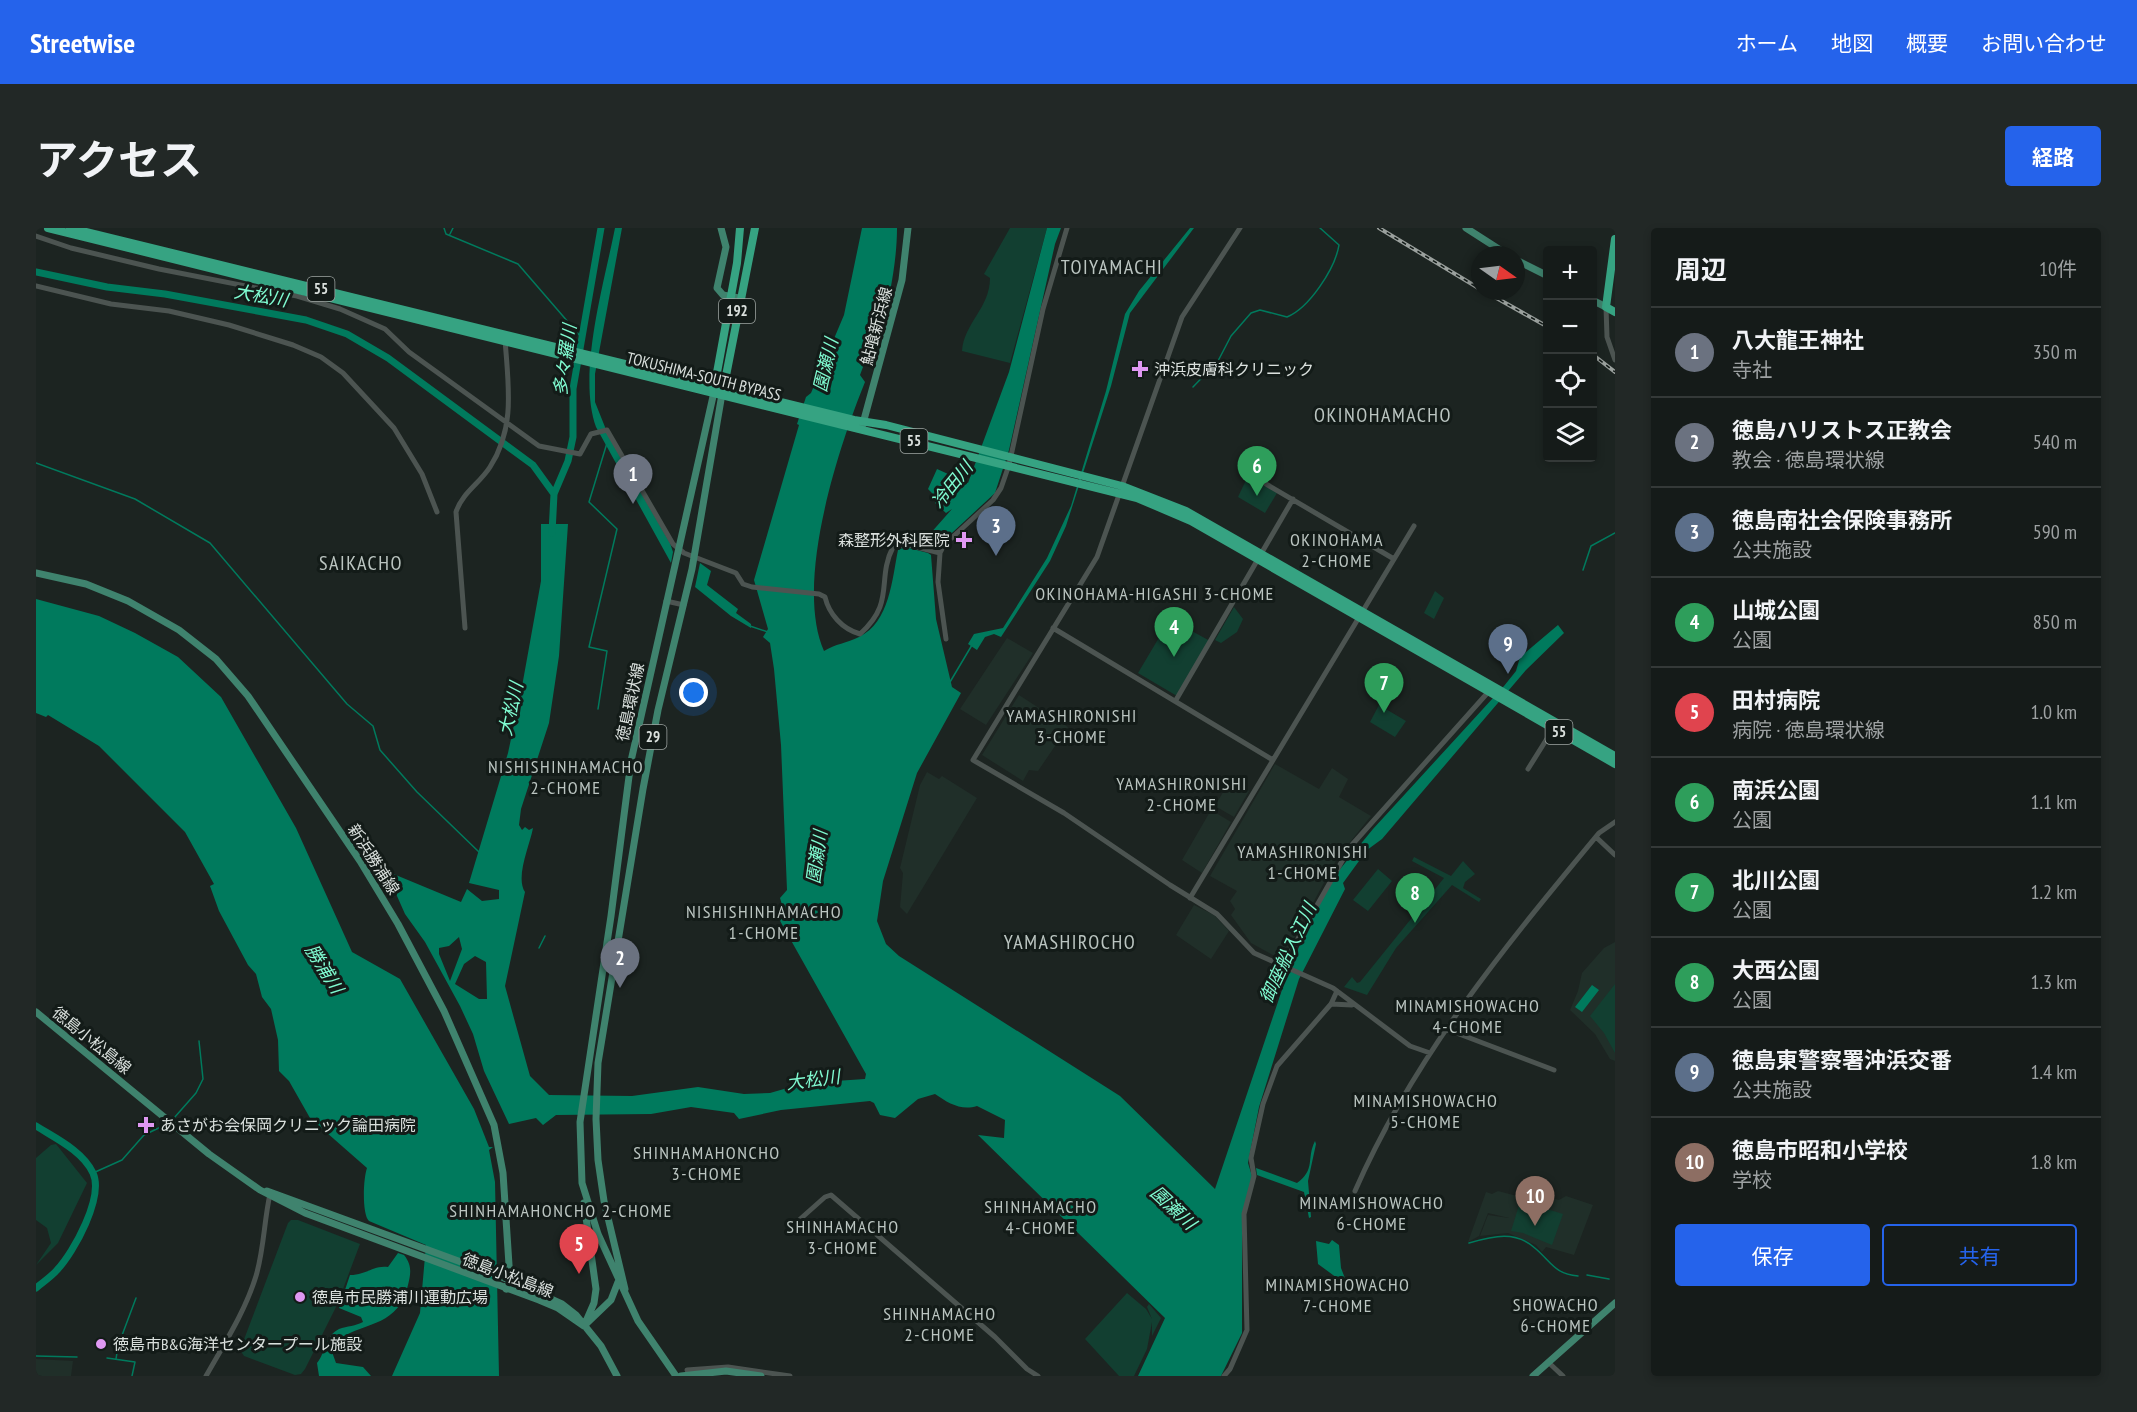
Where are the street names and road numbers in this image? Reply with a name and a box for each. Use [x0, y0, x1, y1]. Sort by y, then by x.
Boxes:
road number: 55 [308, 277, 334, 301]
street label: 鮎喰新浜線 [856, 285, 896, 367]
road number: 192 [719, 299, 755, 323]
street label: TOKUSHIMA-SOUTH BYPASS [625, 347, 783, 405]
road number: 55 [900, 429, 928, 453]
street label: 徳島環状線 [612, 661, 648, 743]
road number: 55 [1546, 720, 1573, 744]
road number: 29 [640, 725, 666, 749]
street label: 新浜勝浦線 [344, 820, 404, 898]
street label: 徳島小松島線 [48, 1002, 136, 1078]
street label: 徳島小松島線 [460, 1248, 556, 1302]

